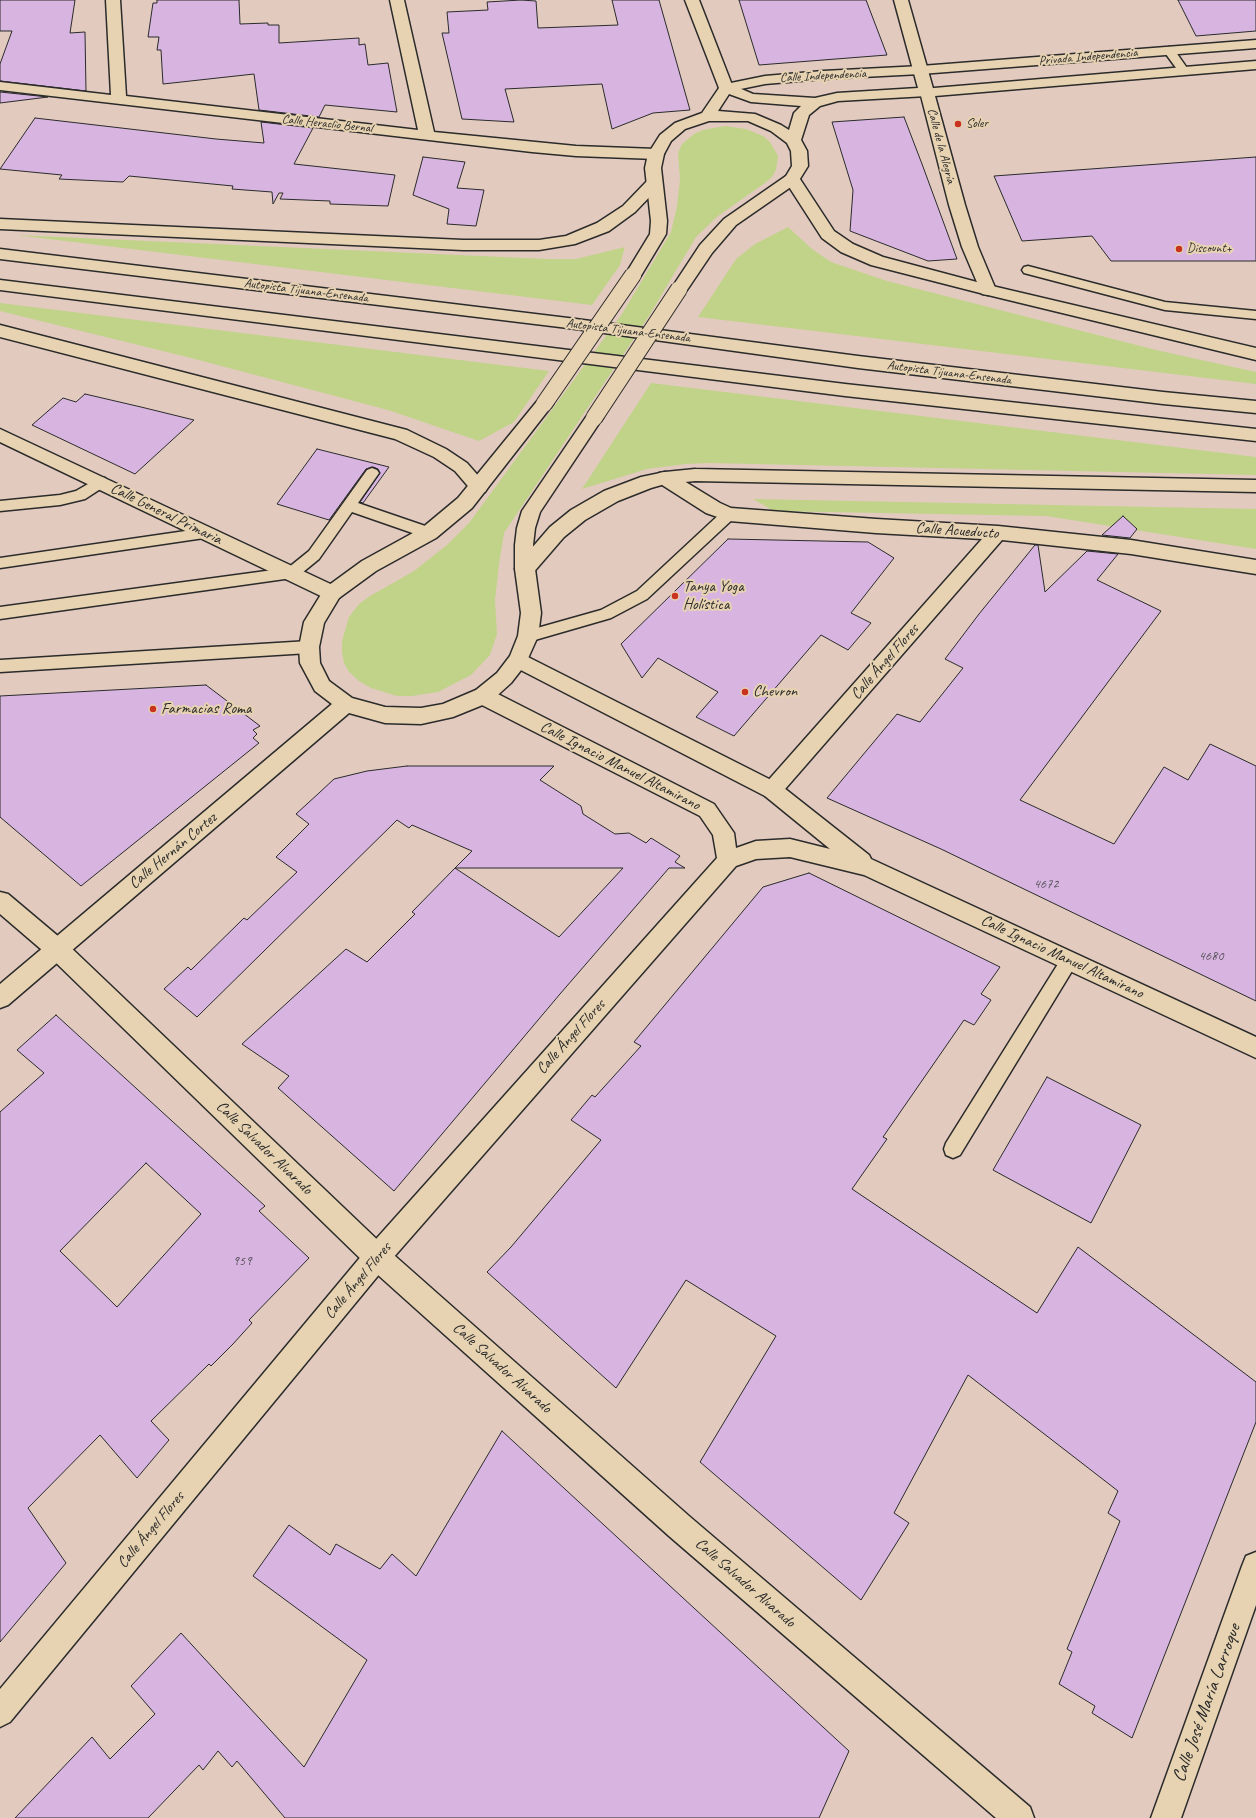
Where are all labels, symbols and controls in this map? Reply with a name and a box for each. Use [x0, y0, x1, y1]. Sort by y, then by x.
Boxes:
street label: Privada Independencia [1038, 45, 1138, 69]
street label: Calle Independencia [780, 66, 866, 86]
street label: Calle de la Alegría [923, 107, 959, 185]
street label: Calle Heraclio Bernal [281, 111, 373, 137]
place label: Soler [966, 116, 988, 132]
marker: Soler [953, 119, 963, 129]
place label: Discount+ [1187, 241, 1231, 257]
marker: Discount+ [1174, 244, 1184, 254]
street label: Autopista Tijuana-Ensenada [243, 276, 369, 306]
street label: Autopista Tijuana-Ensenada [565, 316, 691, 346]
street label: Autopista Tijuana-Ensenada [886, 358, 1012, 388]
street label: Calle General Primaria [107, 479, 225, 549]
street label: Calle Acueducto [915, 519, 999, 543]
place label: Tanya Yoga Holística [683, 577, 744, 615]
marker: Tanya Yoga Holística [670, 591, 680, 601]
street label: Calle Ángel Flores [847, 620, 923, 704]
place label: Chevron [753, 682, 797, 702]
marker: Chevron [740, 687, 750, 697]
place label: Farmacias Roma [161, 699, 251, 719]
marker: Farmacias Roma [148, 704, 158, 714]
street label: Calle Ignacio Manuel Altamirano [537, 717, 703, 815]
street label: Calle Hernán Cortez [125, 809, 221, 893]
house number: 4672 [1033, 876, 1059, 892]
street label: Calle Ignacio Manuel Altamirano [978, 911, 1146, 1003]
house number: 4680 [1198, 948, 1224, 964]
street label: Calle Ángel Flores [532, 996, 610, 1078]
street label: Calle Salvador Alvarado [212, 1097, 316, 1199]
street label: Calle Ángel Flores [320, 1239, 396, 1323]
house number: 959 [233, 1253, 251, 1269]
street label: Calle Salvador Alvarado [448, 1318, 556, 1418]
street label: Calle Ángel Flores [113, 1488, 189, 1572]
street label: Calle Salvador Alvarado [691, 1534, 799, 1632]
street label: Calle José María Larroque [1168, 1621, 1246, 1785]

